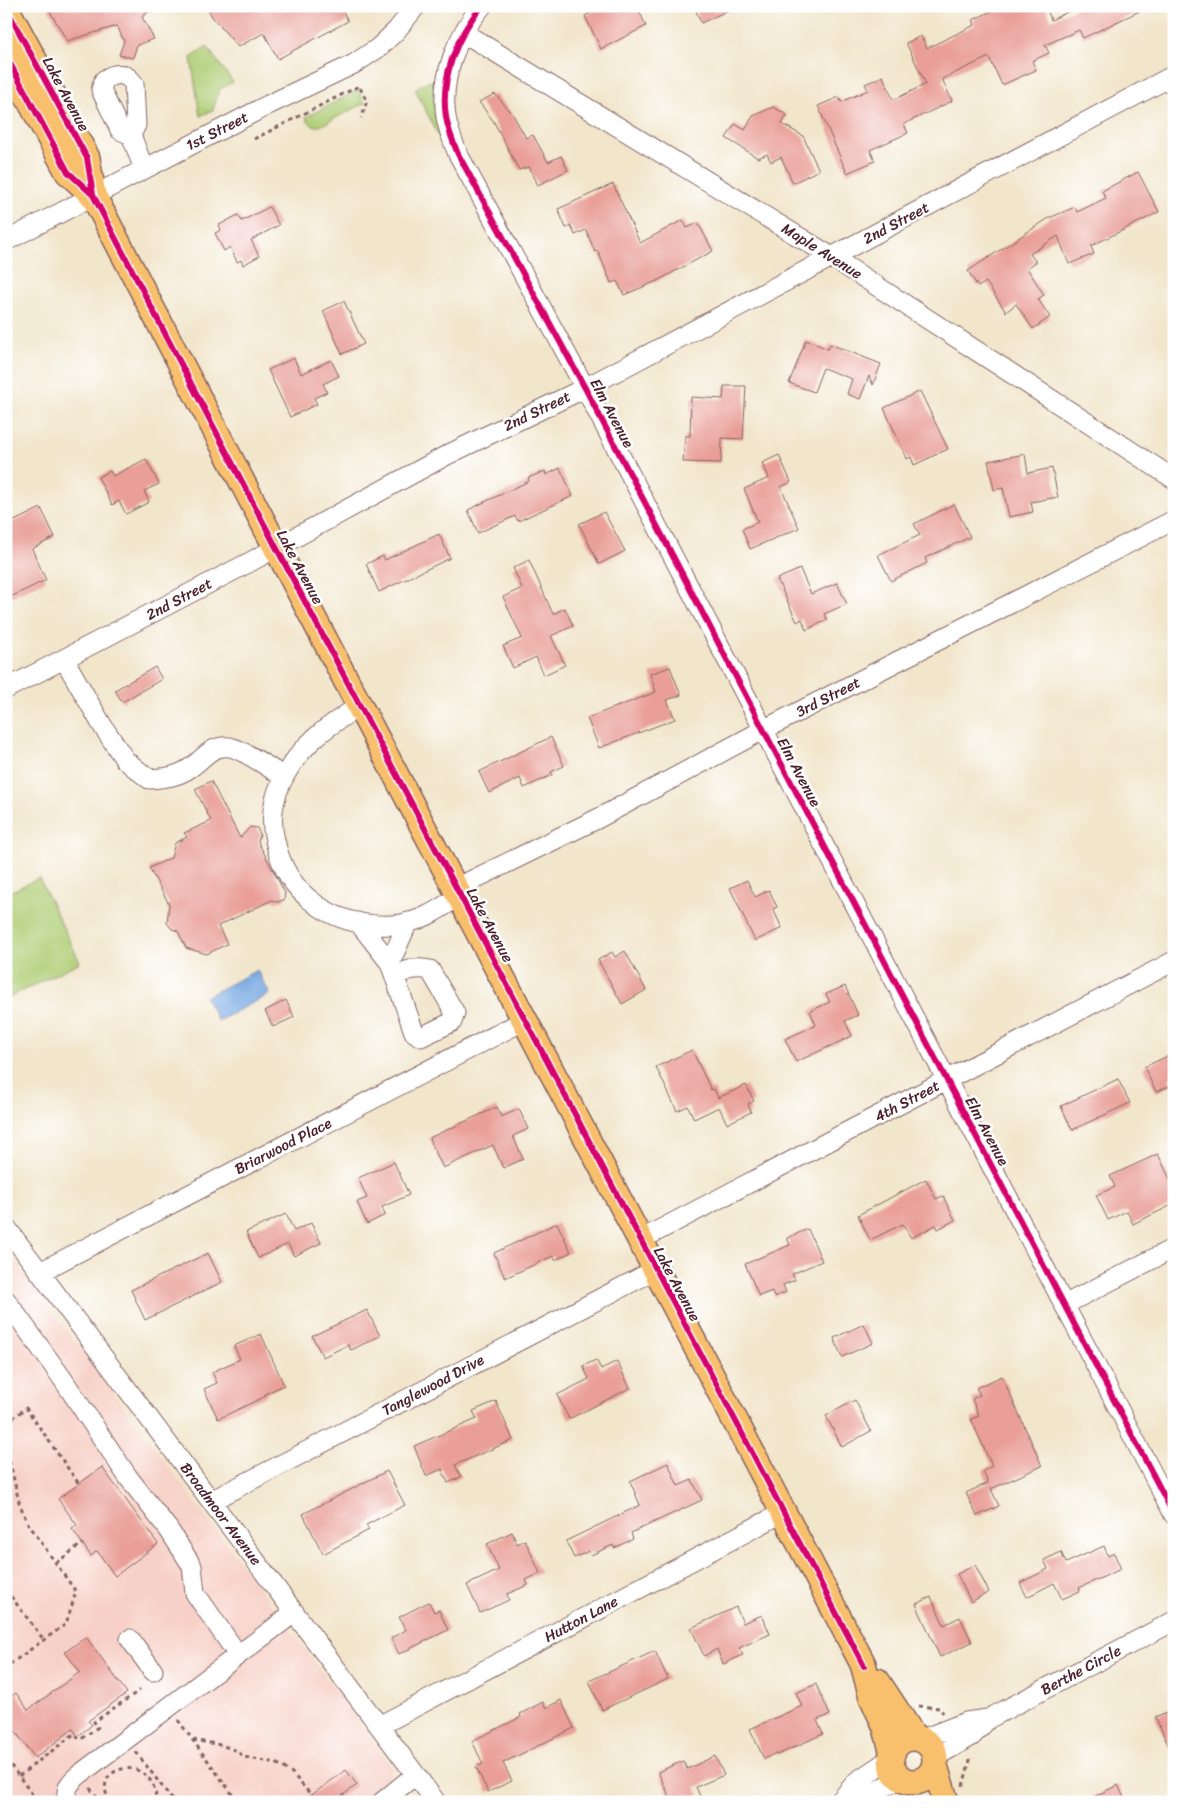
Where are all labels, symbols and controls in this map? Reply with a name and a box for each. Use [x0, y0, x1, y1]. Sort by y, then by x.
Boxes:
street label: Lake Avenue [35, 52, 97, 137]
street label: 1st Street [181, 104, 253, 158]
street label: 2nd Street [858, 194, 934, 251]
street label: Maple Avenue [776, 216, 868, 286]
street label: Elm Avenue [583, 373, 641, 453]
street label: 2nd Street [499, 383, 576, 438]
street label: Lake Avenue [269, 525, 331, 610]
street label: 2nd Street [141, 570, 217, 627]
street label: 3rd Street [791, 669, 865, 724]
street label: Elm Avenue [770, 732, 828, 812]
street label: Lake Avenue [459, 883, 521, 968]
street label: 4th Street [869, 1073, 945, 1129]
street label: Elm Avenue [958, 1091, 1016, 1171]
street label: Briarwood Place [230, 1110, 336, 1182]
street label: Lake Avenue [646, 1242, 708, 1327]
street label: Tanglewood Drive [377, 1347, 489, 1423]
street label: Broadmoor Avenue [173, 1457, 269, 1571]
street label: Hutton Lane [539, 1588, 623, 1649]
street label: Berthe Circle [1036, 1638, 1126, 1702]

